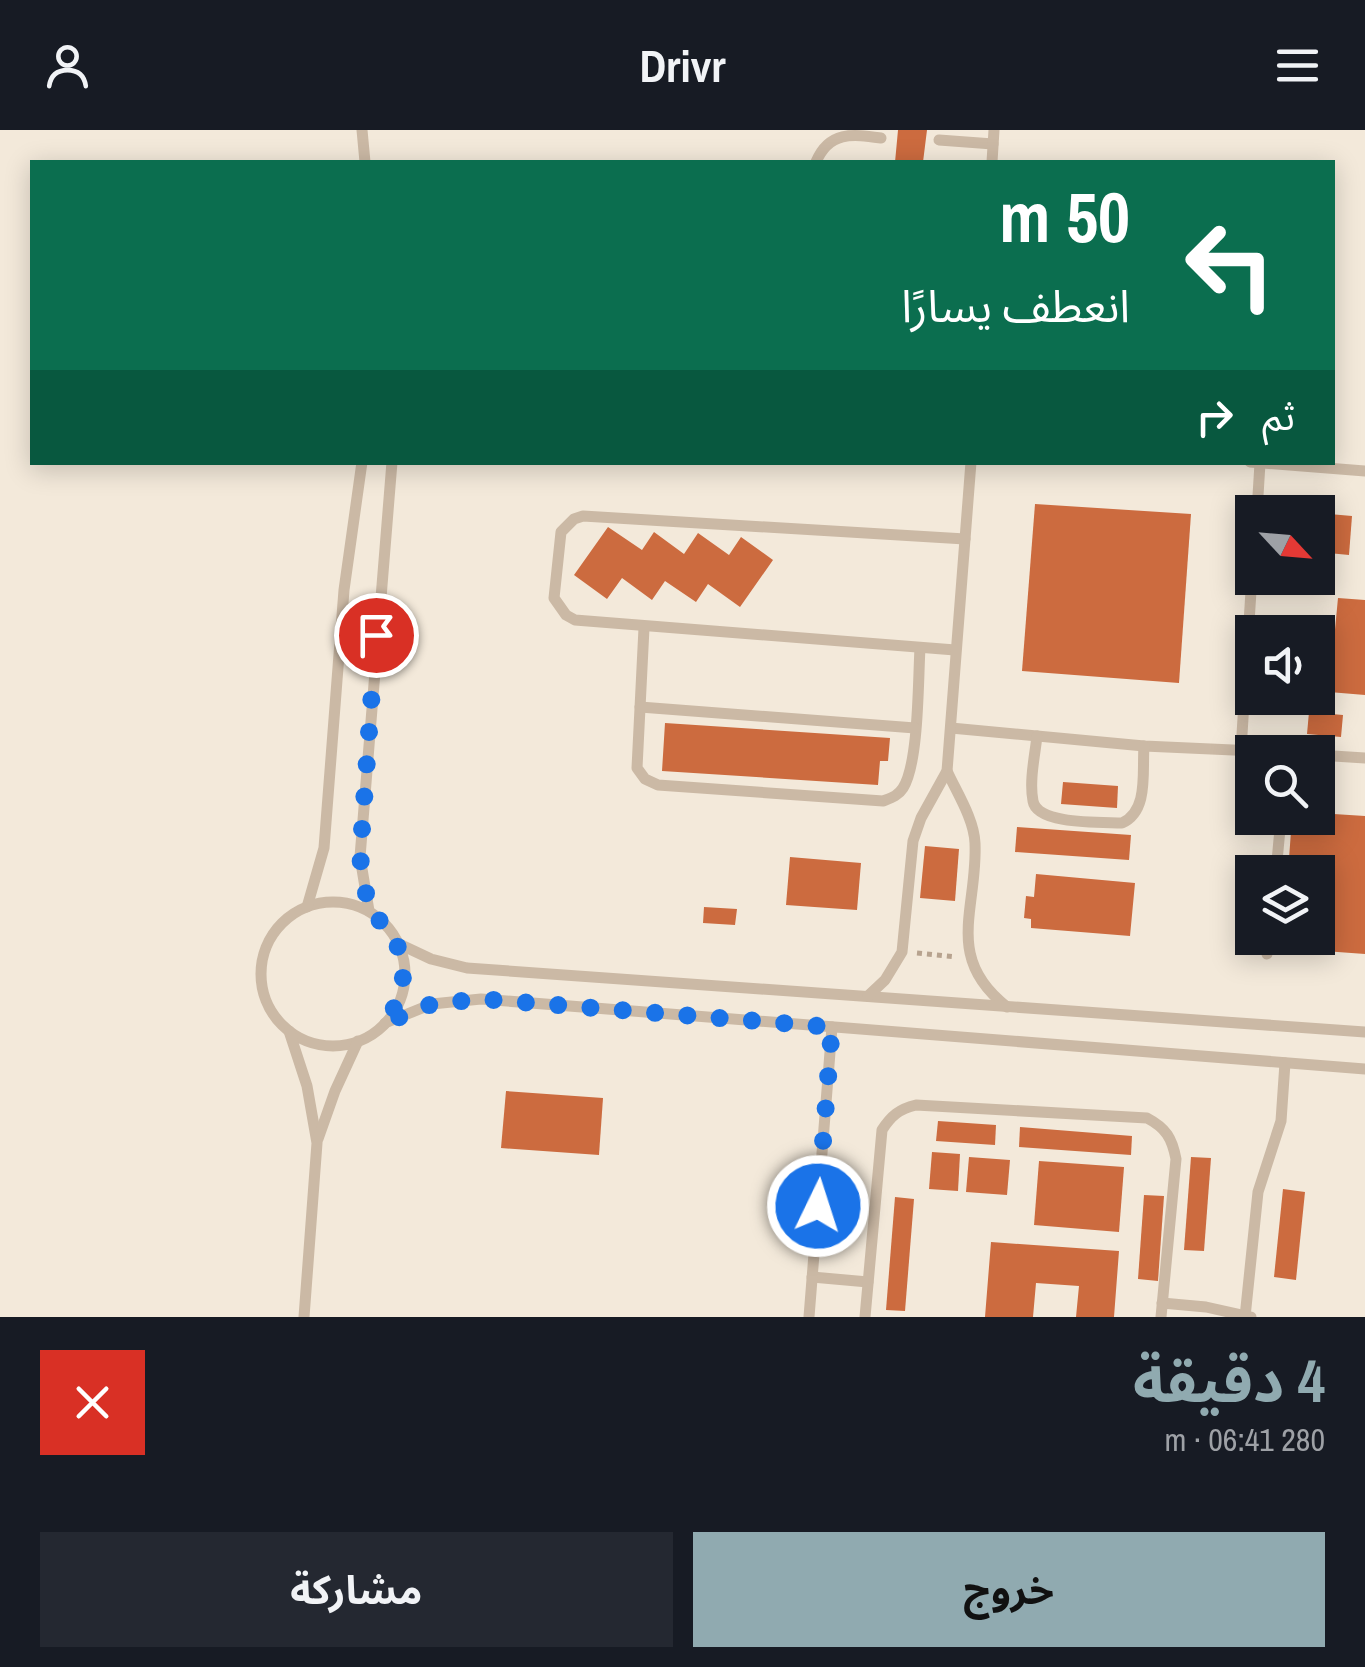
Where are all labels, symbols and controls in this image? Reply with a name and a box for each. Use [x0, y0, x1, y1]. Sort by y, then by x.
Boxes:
text: Drivr [639, 35, 726, 96]
icon: person [40, 38, 95, 93]
icon: menu [1270, 38, 1325, 93]
text: 50 m [999, 170, 1130, 264]
icon: left [1165, 200, 1295, 330]
text: انعطف يسارًا [901, 275, 1130, 336]
icon: right [1187, 390, 1242, 445]
text: ثم [1262, 391, 1295, 442]
north arrow [1235, 495, 1335, 595]
map controls [1235, 495, 1335, 955]
pin [334, 593, 419, 678]
icon: arrive [349, 608, 404, 663]
button: sound [1235, 615, 1335, 715]
button: search [1235, 735, 1335, 835]
button: layers [1235, 855, 1335, 955]
position arrow [766, 1154, 870, 1258]
text: 4 دقيقة [1133, 1340, 1325, 1421]
button: close [40, 1350, 145, 1455]
text: 280 m · 06:41 [1165, 1418, 1325, 1461]
button: مشاركة [40, 1532, 673, 1647]
button: خروج [693, 1532, 1325, 1647]

